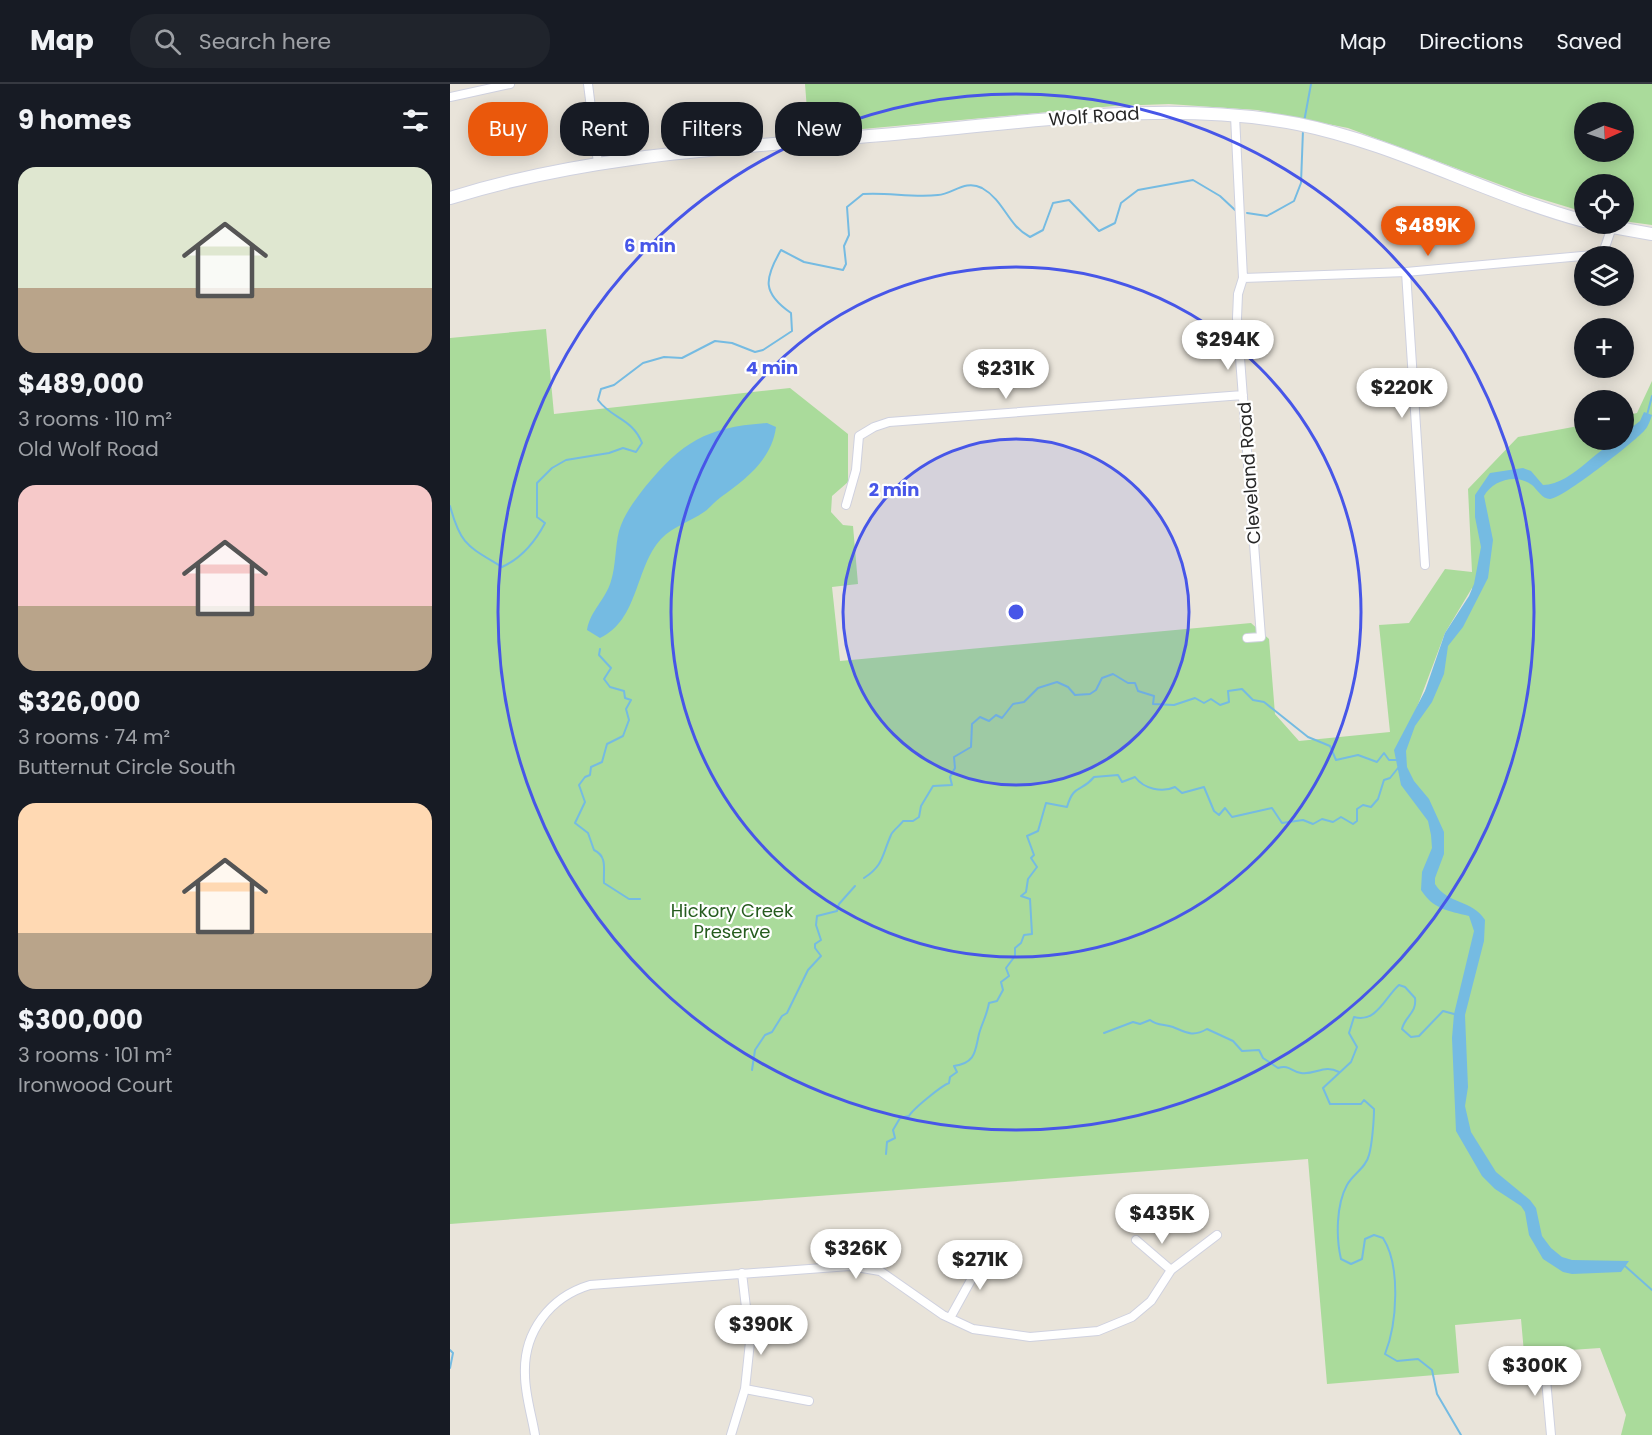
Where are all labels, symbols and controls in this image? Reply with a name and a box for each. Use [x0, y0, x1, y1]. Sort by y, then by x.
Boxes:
search box [130, 14, 550, 68]
text: Map [30, 21, 94, 60]
icon: search [151, 25, 184, 58]
text: Search here [199, 26, 331, 57]
text: Map [1340, 27, 1386, 56]
text: Directions [1419, 27, 1523, 56]
text: Saved [1556, 27, 1622, 56]
street label: Wolf Road [1048, 100, 1140, 132]
text: 9 homes [18, 102, 132, 138]
chip: Buy [468, 102, 548, 156]
chip: Rent [560, 102, 649, 156]
chip: Filters [661, 102, 763, 156]
chip: New [775, 102, 862, 156]
north arrow [1574, 102, 1634, 162]
map controls [1574, 102, 1634, 450]
icon: filters [399, 104, 432, 137]
button: locate [1574, 174, 1634, 234]
icon: home [171, 206, 279, 314]
pin: $489K [1386, 206, 1470, 257]
text: $489K [1395, 211, 1461, 239]
text: 6 min [624, 233, 676, 258]
button: layers [1574, 246, 1634, 306]
button: + [1574, 318, 1634, 378]
pin: $294K [1186, 320, 1270, 371]
text: $294K [1196, 325, 1260, 353]
pin: $231K [964, 349, 1048, 400]
text: $231K [977, 354, 1035, 382]
text: 4 min [746, 355, 798, 380]
text: $489,000 [18, 366, 144, 402]
pin: $220K [1360, 368, 1444, 419]
text: $220K [1371, 373, 1433, 401]
button: − [1574, 390, 1634, 450]
street label: Cleveland Road [1232, 401, 1266, 545]
text: 3 rooms · 110 m² [18, 405, 172, 433]
text: Old Wolf Road [18, 435, 159, 463]
text: 2 min [869, 477, 919, 502]
icon: home [171, 524, 279, 632]
centre of rings [1006, 602, 1026, 622]
text: $326,000 [18, 684, 141, 720]
text: 3 rooms · 74 m² [18, 723, 170, 751]
text: Butternut Circle South [18, 753, 236, 781]
icon: home [171, 842, 279, 950]
park label: Hickory Creek Preserve [671, 898, 794, 944]
text: $300,000 [18, 1002, 143, 1038]
text: 3 rooms · 101 m² [18, 1041, 172, 1069]
text: Ironwood Court [18, 1071, 173, 1099]
pin: $435K [1120, 1194, 1204, 1245]
text: $435K [1129, 1199, 1195, 1227]
pin: $326K [814, 1229, 898, 1280]
text: $326K [824, 1234, 888, 1262]
pin: $271K [938, 1240, 1022, 1291]
text: $271K [952, 1245, 1008, 1273]
pin: $390K [719, 1305, 803, 1356]
text: $390K [729, 1310, 793, 1338]
pin: $300K [1493, 1346, 1577, 1397]
text: $300K [1502, 1351, 1568, 1379]

